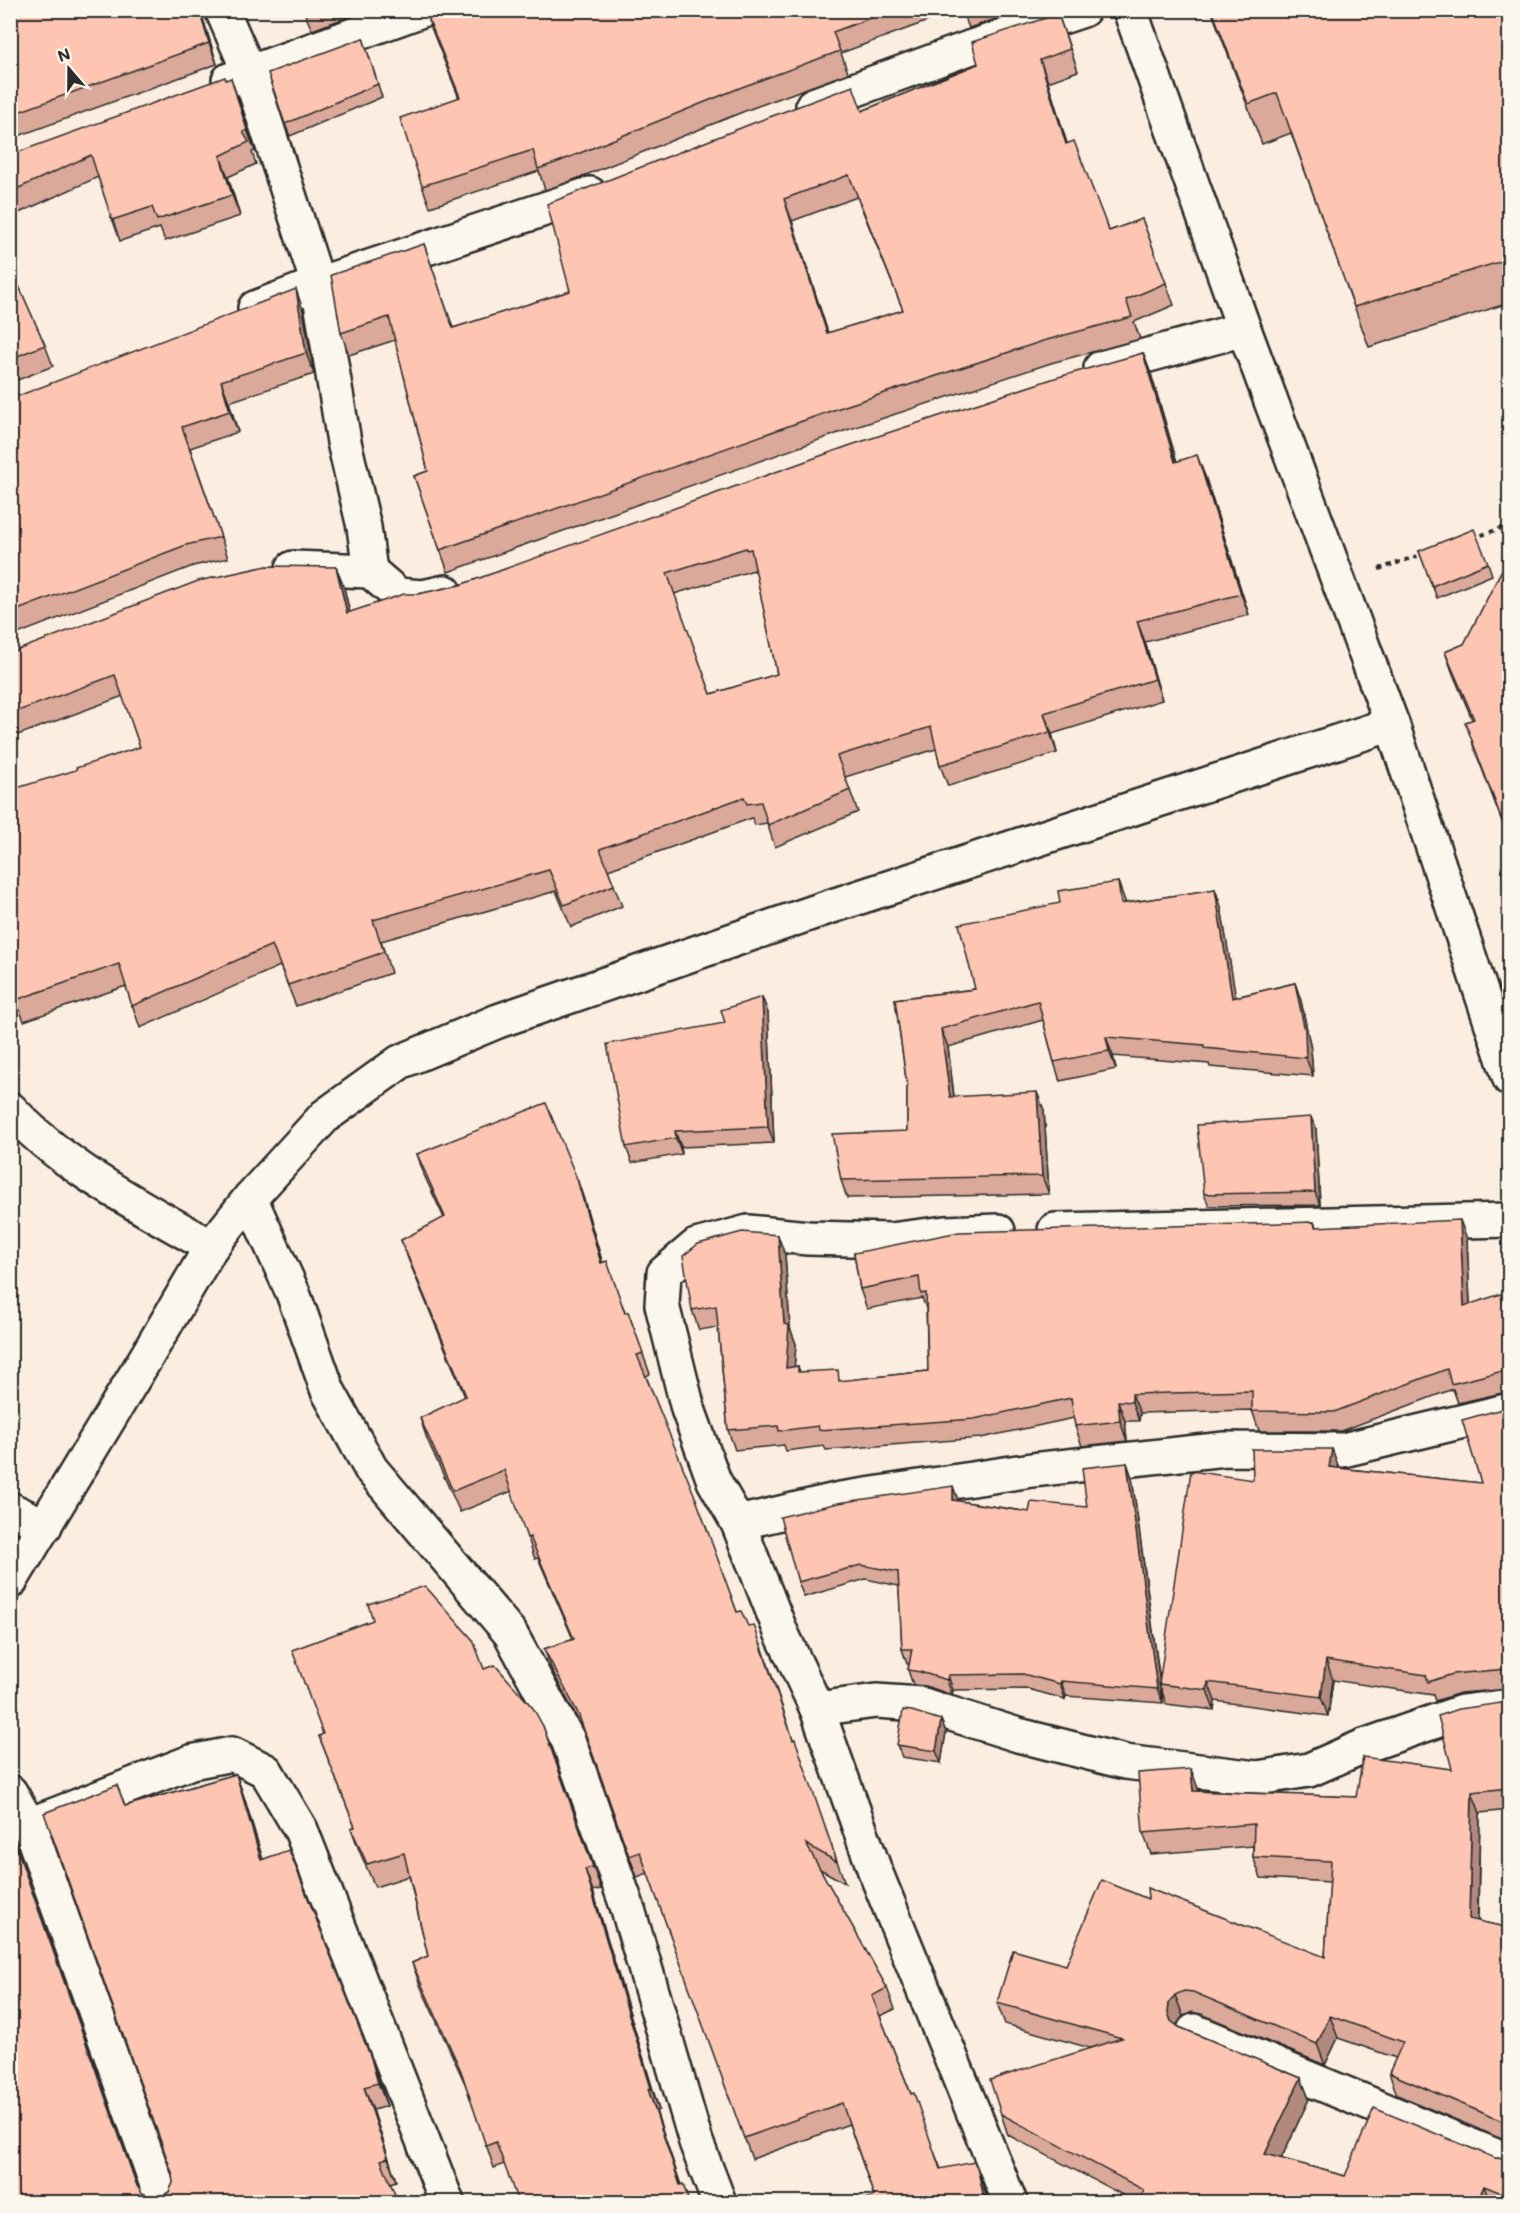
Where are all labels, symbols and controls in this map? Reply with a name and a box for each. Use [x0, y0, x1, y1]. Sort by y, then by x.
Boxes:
north arrow [39, 39, 99, 99]
text: N [54, 42, 73, 66]

